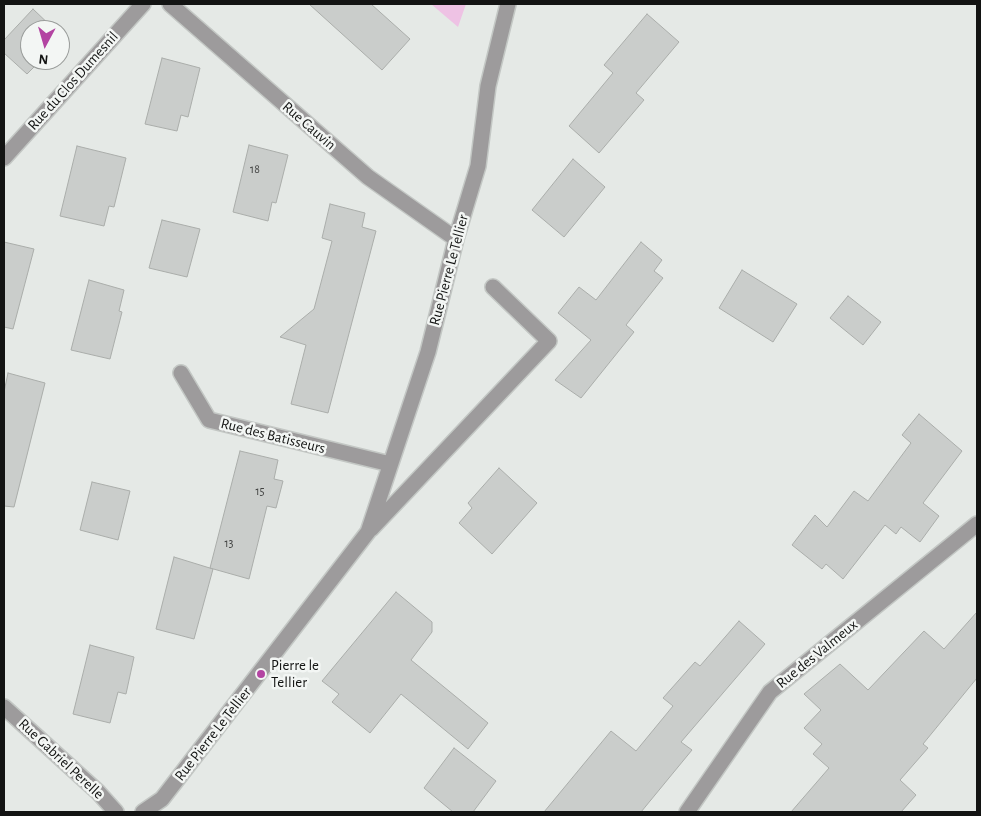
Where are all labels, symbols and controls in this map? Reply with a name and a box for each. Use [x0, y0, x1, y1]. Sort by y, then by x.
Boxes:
north arrow [20, 20, 70, 70]
street label: Rue du Clos Dumesnil [24, 28, 122, 134]
text: N [38, 51, 49, 66]
street label: Rue Cauvin [279, 98, 339, 154]
house number: 18 [250, 162, 260, 176]
street label: Rue Pierre Le Tellier [426, 213, 472, 327]
street label: Rue des Batisseurs [219, 414, 327, 458]
house number: 15 [255, 484, 265, 498]
house number: 13 [224, 536, 234, 550]
street label: Rue des Valmeux [773, 616, 861, 692]
place label: Pierre le Tellier [271, 656, 319, 691]
marker: Pierre le Tellier [255, 668, 267, 680]
street label: Rue Pierre Le Tellier [171, 684, 255, 784]
street label: Rue Gabriel Perelle [15, 715, 107, 803]

